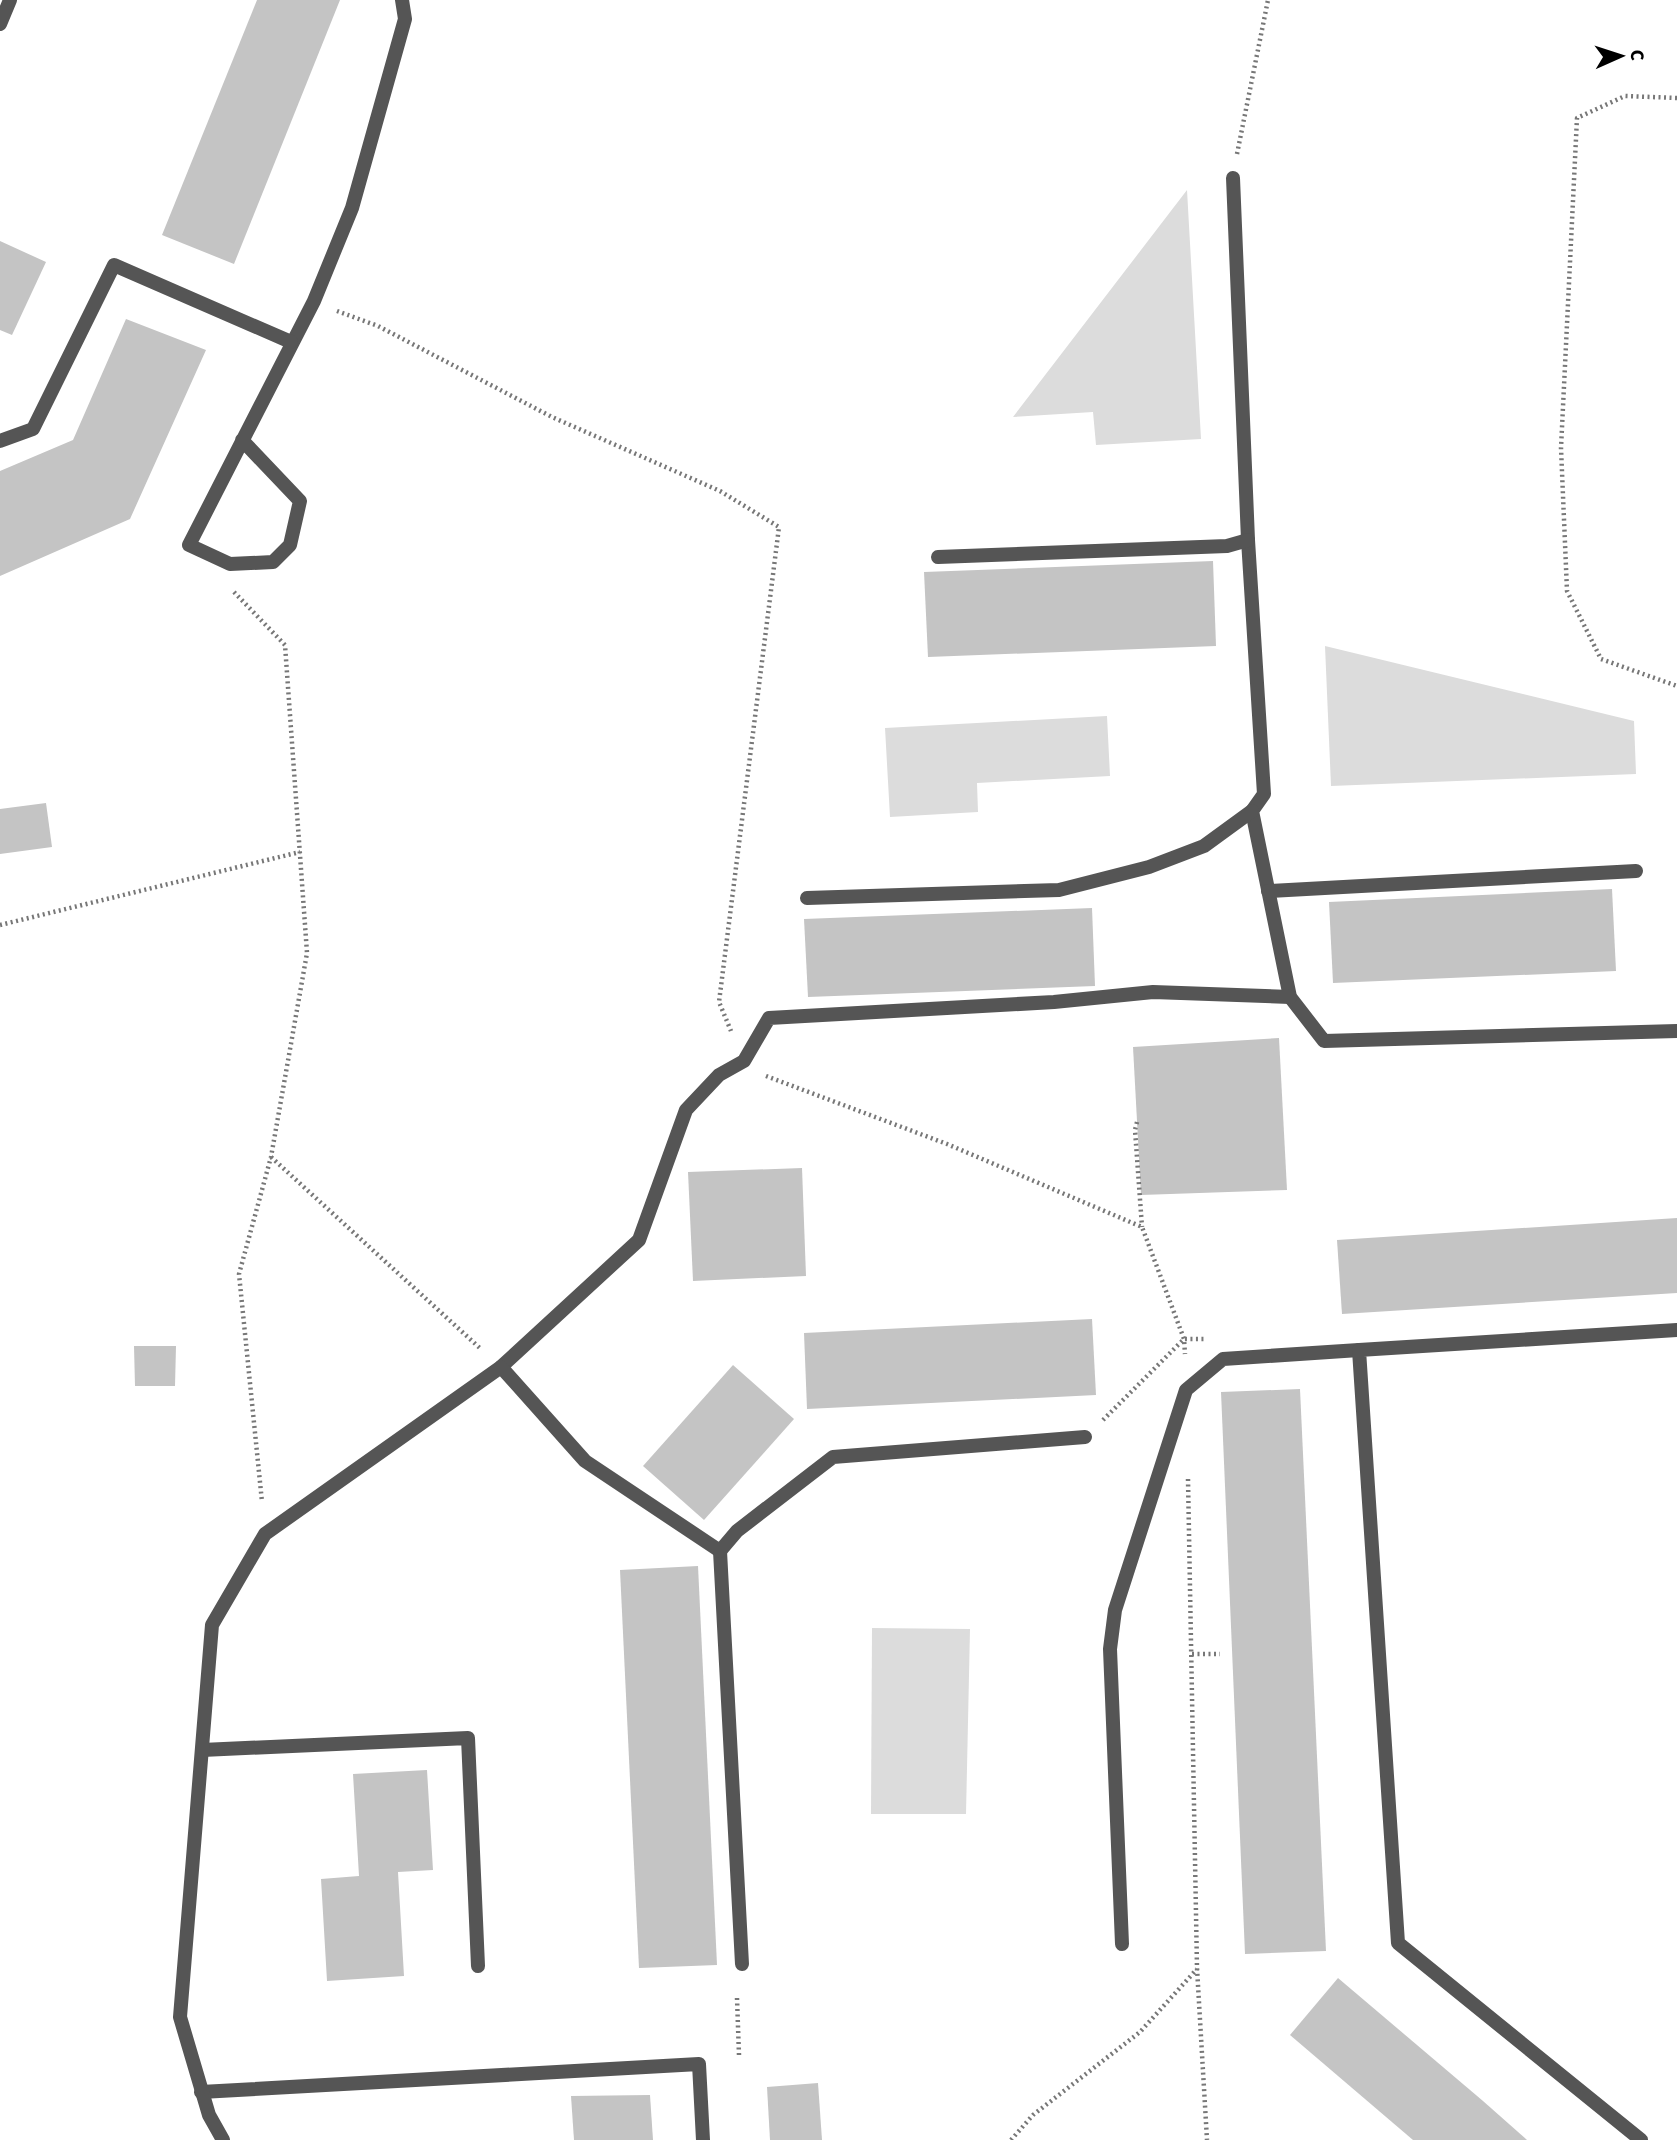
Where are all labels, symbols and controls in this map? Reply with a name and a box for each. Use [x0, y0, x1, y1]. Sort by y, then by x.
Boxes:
north arrow [1586, 21, 1656, 91]
text: С [1623, 49, 1650, 61]

